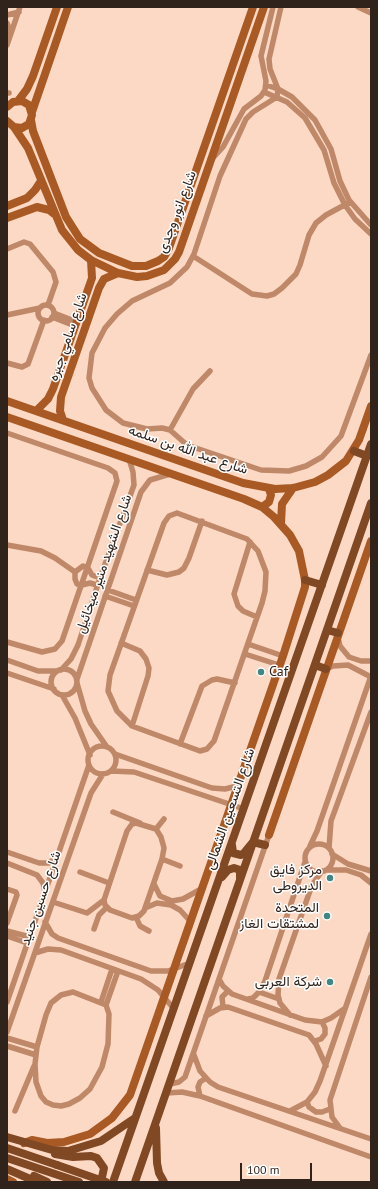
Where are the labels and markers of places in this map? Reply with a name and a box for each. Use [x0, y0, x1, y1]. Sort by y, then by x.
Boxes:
place label: Caf [269, 664, 288, 680]
marker: Caf [256, 667, 266, 677]
place label: مركز فايق الديروطى [270, 862, 322, 894]
marker: مركز فايق الديروطى [325, 873, 335, 883]
place label: المتحدة لمشتقات الغاز [239, 900, 319, 932]
marker: المتحدة لمشتقات الغاز [322, 911, 332, 921]
place label: شركة العربى [255, 974, 322, 990]
marker: شركة العربى [325, 977, 335, 987]

